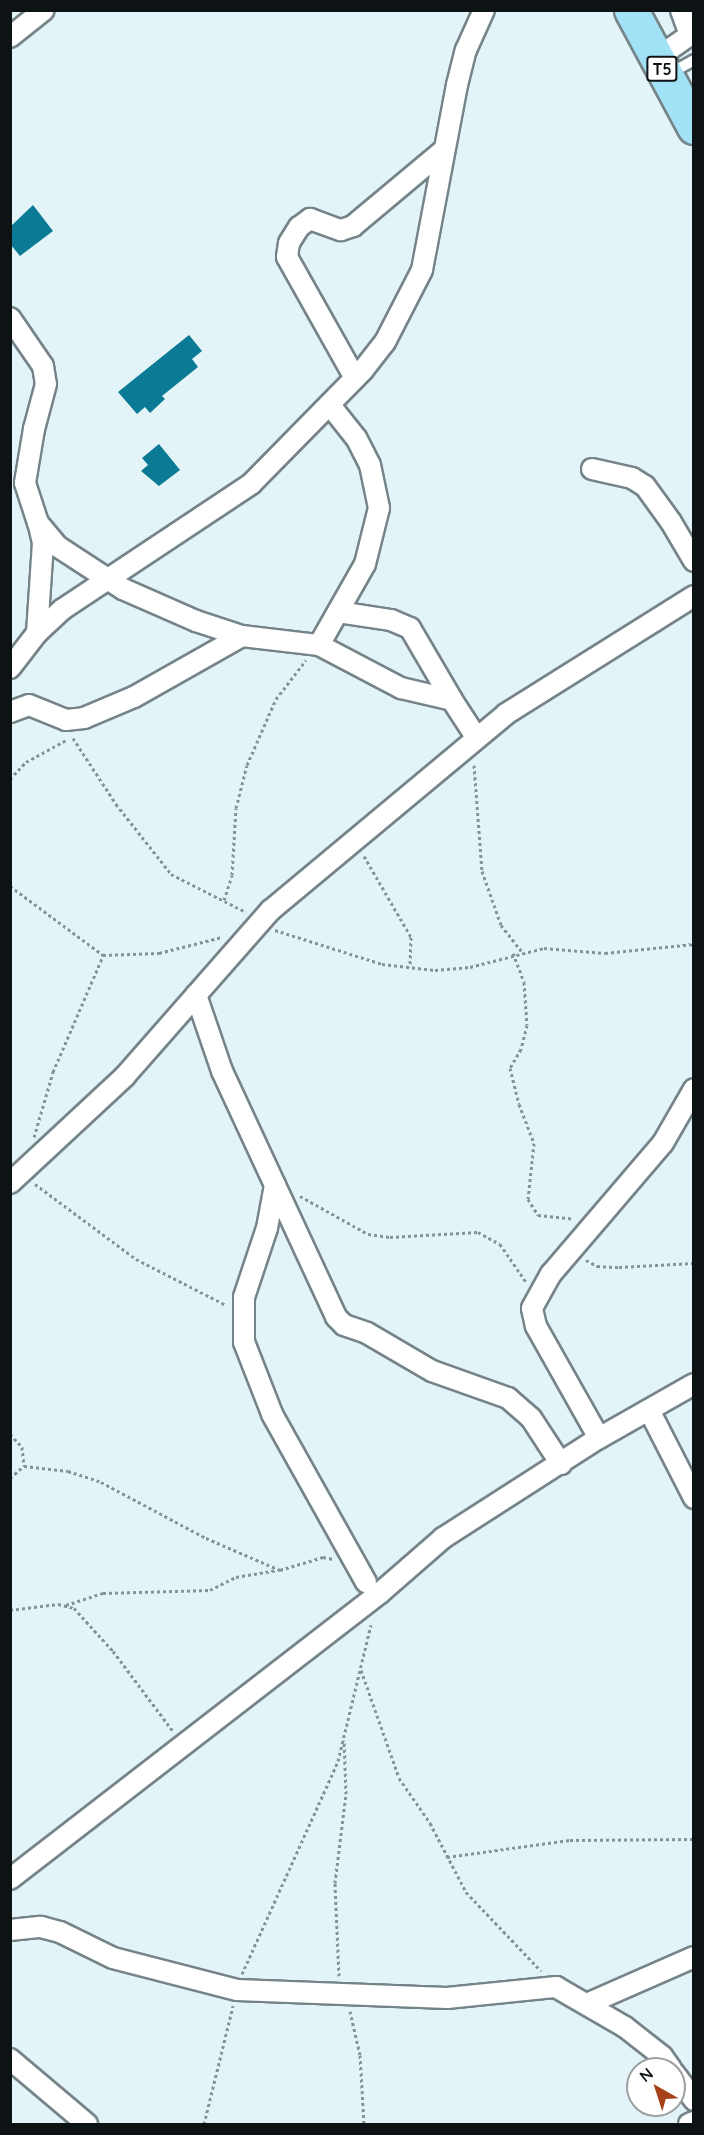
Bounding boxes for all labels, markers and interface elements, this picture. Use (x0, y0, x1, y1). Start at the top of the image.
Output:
road number: T5 (646, 56, 678, 82)
north arrow (626, 2057, 686, 2117)
text: N (635, 2063, 657, 2086)

